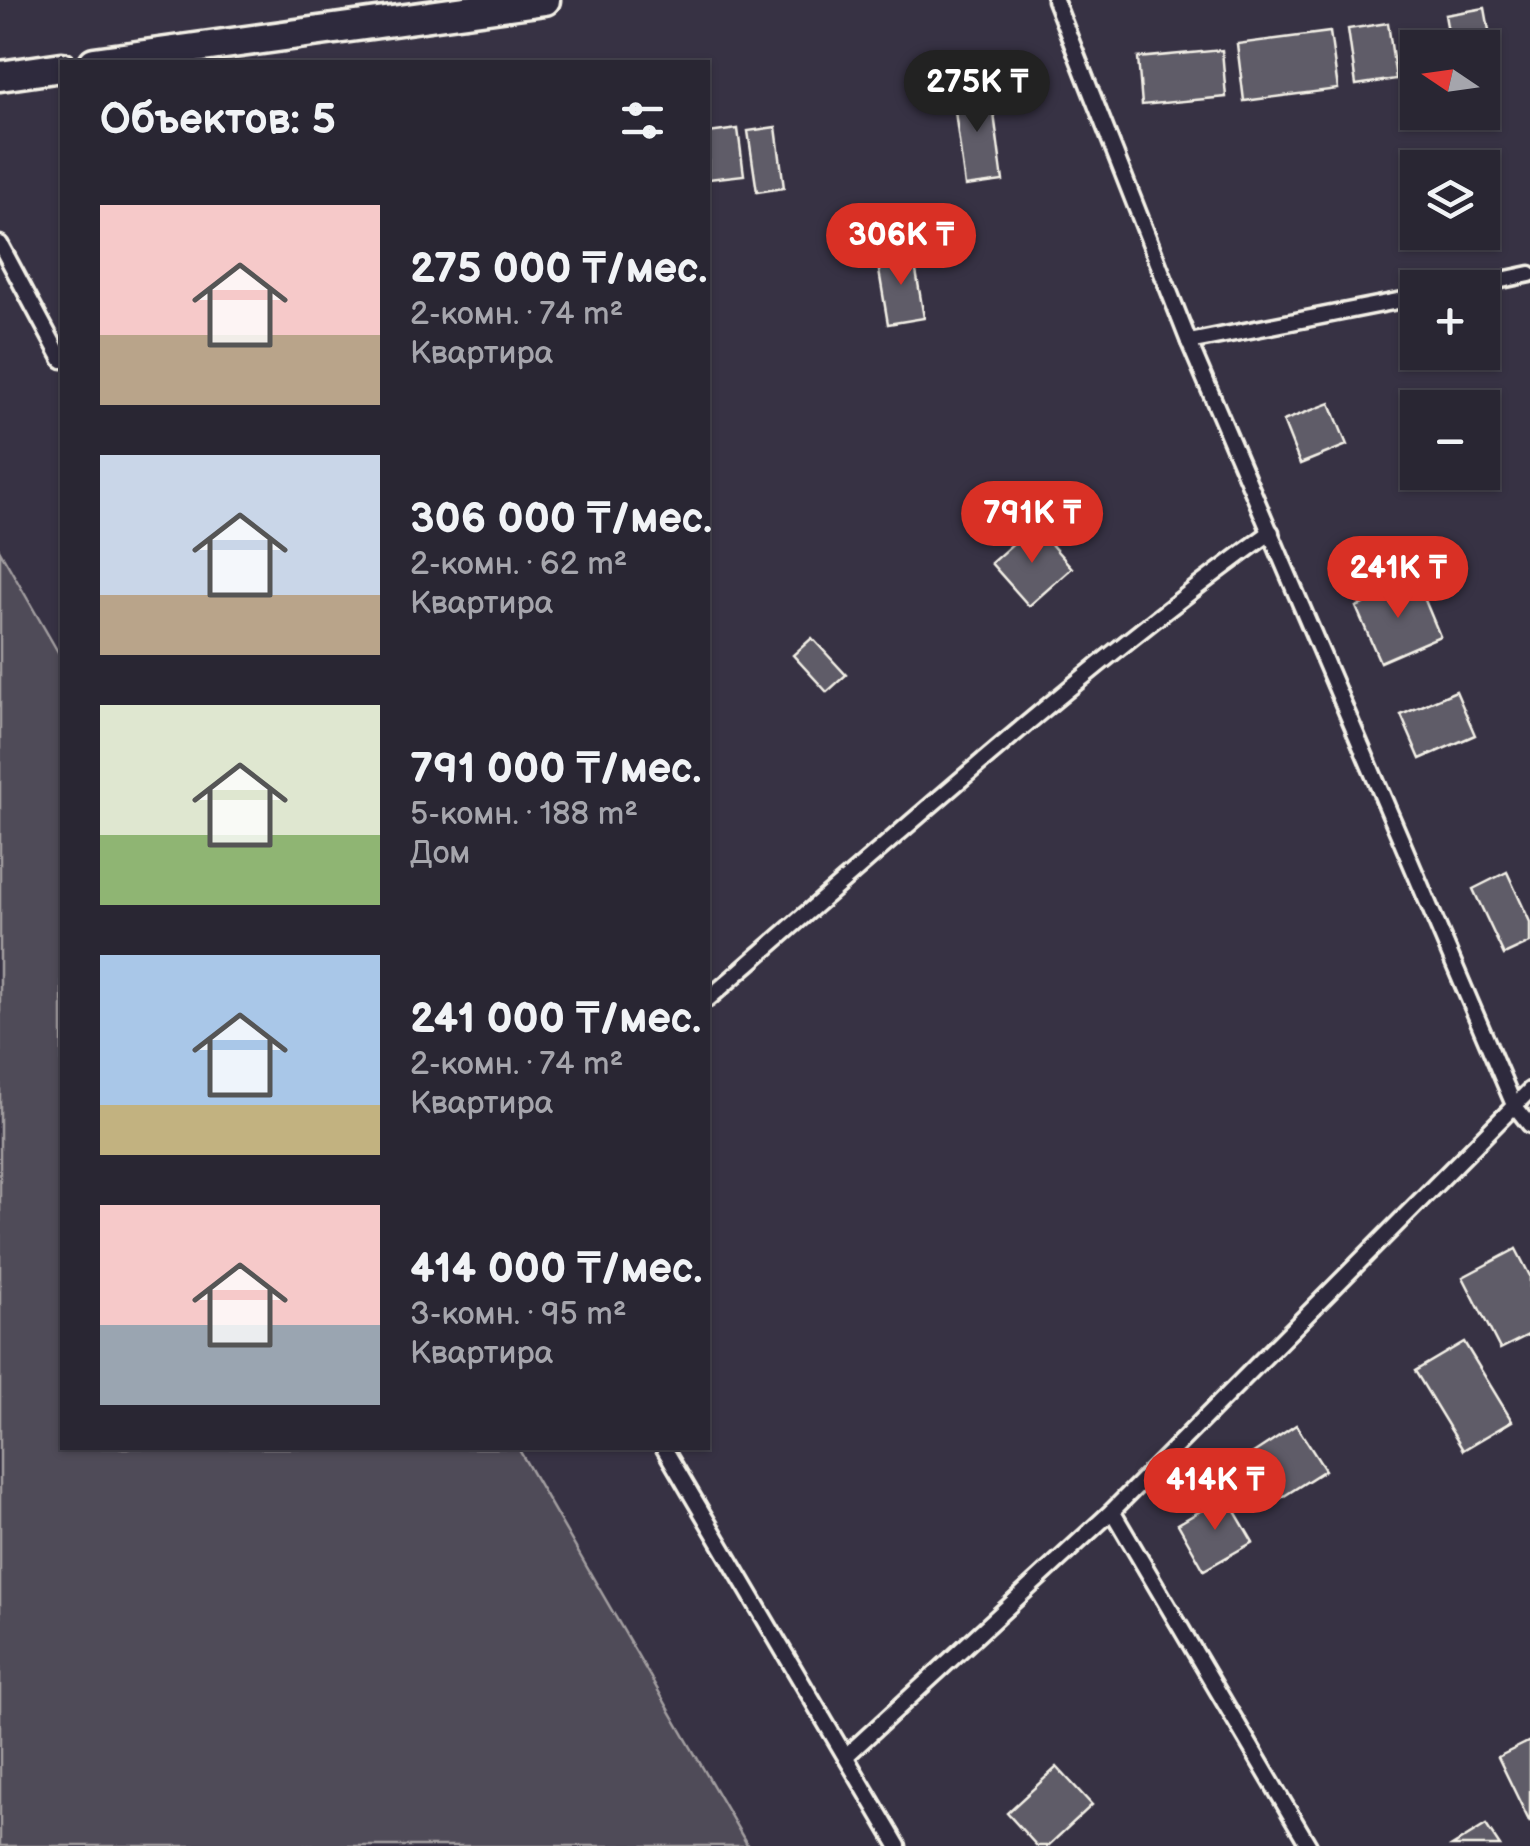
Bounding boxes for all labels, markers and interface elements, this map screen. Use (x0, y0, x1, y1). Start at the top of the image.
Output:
north arrow (1400, 30, 1500, 130)
map controls (1400, 30, 1500, 490)
pin: 275K ₸ (896, 50, 1058, 135)
text: 275K ₸ (926, 63, 1028, 102)
icon: filters (615, 93, 670, 148)
text: Объектов: 5 (100, 95, 336, 146)
button: layers (1400, 150, 1500, 250)
pin: 306K ₸ (820, 203, 982, 288)
text: 306K ₸ (848, 216, 954, 255)
text: 275 000 ₸/мес. (410, 244, 708, 295)
icon: home (180, 245, 300, 365)
button: + (1400, 270, 1500, 370)
text: 2-комн. · 74 m² (410, 295, 623, 334)
text: Квартира (410, 334, 553, 373)
button: − (1400, 390, 1500, 490)
pin: 791K ₸ (951, 481, 1113, 566)
text: 306 000 ₸/мес. (410, 494, 712, 545)
text: 791K ₸ (983, 494, 1081, 533)
icon: home (180, 495, 300, 615)
pin: 241K ₸ (1317, 536, 1479, 621)
text: 2-комн. · 62 m² (410, 545, 627, 584)
text: 241K ₸ (1349, 549, 1447, 588)
text: Квартира (410, 584, 553, 623)
text: 791 000 ₸/мес. (410, 744, 702, 795)
icon: home (180, 745, 300, 865)
text: 5-комн. · 188 m² (410, 795, 638, 834)
text: Дом (410, 834, 470, 873)
text: 241 000 ₸/мес. (410, 994, 701, 1045)
icon: home (180, 995, 300, 1115)
text: 2-комн. · 74 m² (410, 1045, 623, 1084)
text: Квартира (410, 1084, 553, 1123)
text: 414 000 ₸/мес. (410, 1244, 702, 1295)
icon: home (180, 1245, 300, 1365)
text: 3-комн. · 95 m² (410, 1295, 627, 1334)
text: Квартира (410, 1334, 553, 1373)
pin: 414K ₸ (1134, 1448, 1296, 1533)
text: 414K ₸ (1166, 1461, 1264, 1500)

